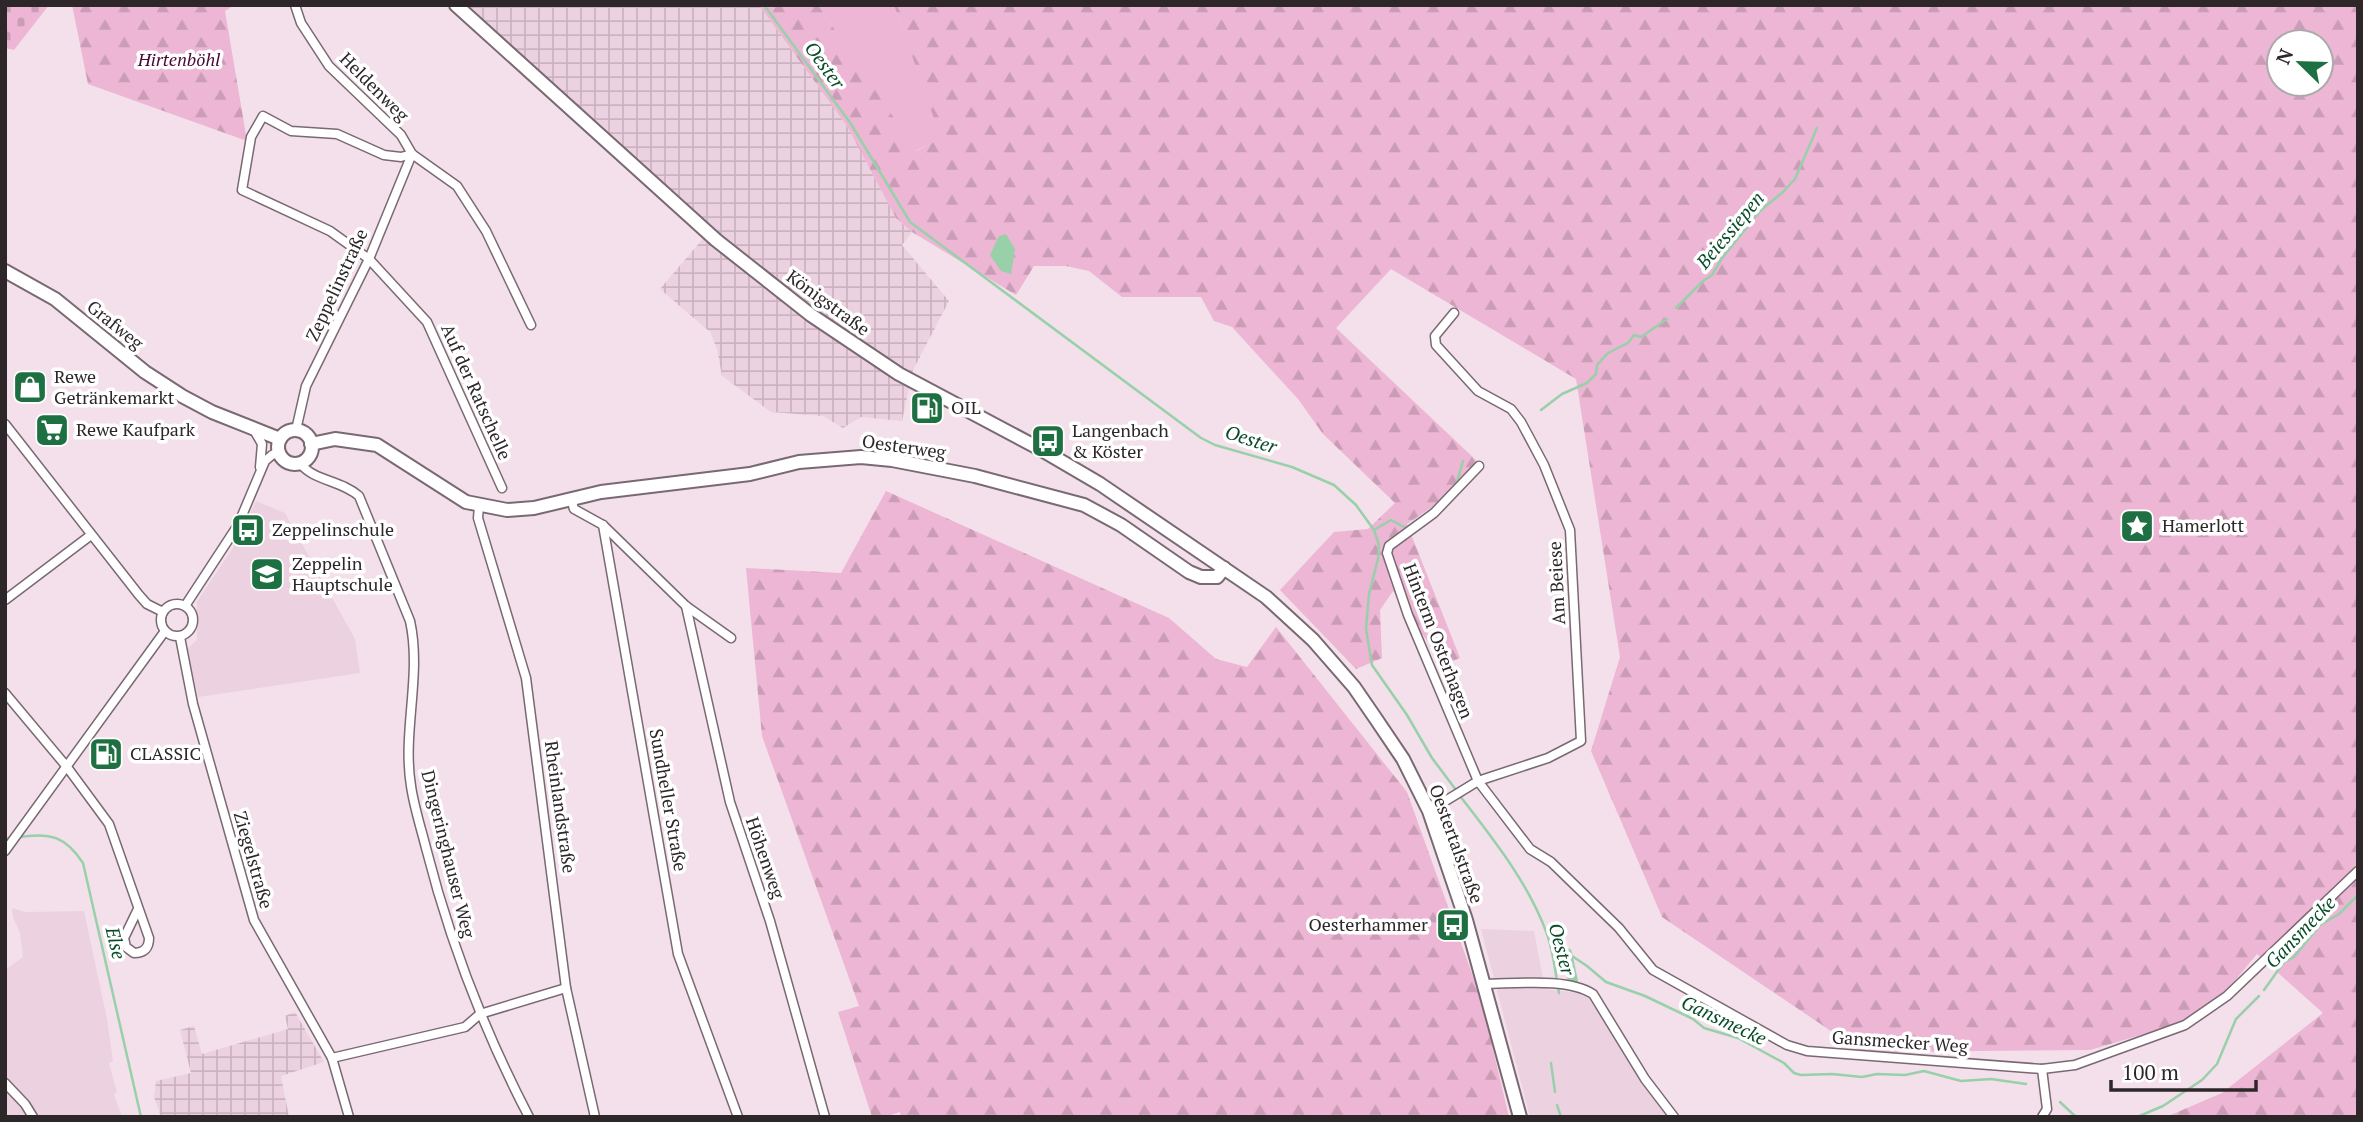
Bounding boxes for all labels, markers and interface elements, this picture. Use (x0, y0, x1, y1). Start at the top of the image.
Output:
north arrow (2265, 28, 2335, 98)
water label: Oester (800, 36, 851, 94)
text: N (2270, 44, 2298, 68)
street label: Heldenweg (335, 46, 415, 127)
park label: Hirtenböhl (137, 47, 220, 71)
water label: Beiessiepen (1689, 186, 1769, 274)
street label: Zeppelinstraße (300, 224, 373, 345)
street label: Königstraße (782, 264, 875, 340)
street label: Grafweg (82, 294, 149, 355)
street label: Auf der Ratschelle (436, 320, 518, 463)
place label: Rewe Getränkemarkt (54, 364, 175, 409)
shop icon: Rewe Getränkemarkt (11, 368, 49, 406)
fuel station icon: OIL (908, 389, 946, 427)
place label: OIL (951, 395, 981, 419)
supermarket icon: Rewe Kaufpark (33, 411, 71, 449)
place label: Rewe Kaufpark (76, 417, 196, 441)
place label: Langenbach & Köster (1072, 418, 1169, 463)
water label: Oester (1222, 418, 1281, 459)
bus stop icon: Langenbach & Köster (1029, 422, 1067, 460)
street label: Oesterweg (861, 428, 948, 464)
place icon: Hamerlott (2118, 507, 2156, 545)
bus stop icon: Zeppelinschule (229, 511, 267, 549)
place label: Hamerlott (2162, 513, 2245, 537)
place label: Zeppelinschule (272, 517, 394, 541)
street label: Am Beiese (1542, 541, 1570, 625)
place label: Zeppelin Hauptschule (292, 551, 393, 596)
school or university icon: Zeppelin Hauptschule (248, 555, 286, 593)
street label: Hinterm Osterhagen (1398, 560, 1480, 722)
street label: Sundheller Straße (645, 727, 693, 873)
fuel station icon: CLASSIC (87, 735, 125, 773)
street label: Rheinlandstraße (540, 739, 582, 875)
place label: CLASSIC (130, 741, 201, 765)
street label: Dingeringhauser Weg (417, 767, 482, 941)
street label: Oestertalstraße (1424, 781, 1490, 907)
street label: Ziegelstraße (229, 808, 279, 911)
street label: Höhenweg (741, 814, 791, 902)
water label: Gansmecke (2259, 890, 2340, 973)
bus stop icon: Oesterhammer (1434, 906, 1472, 944)
place label: Oesterhammer (1308, 912, 1428, 936)
water label: Oester (1544, 920, 1582, 978)
water label: Else (100, 923, 132, 962)
water label: Gansmecke (1678, 989, 1771, 1050)
street label: Gansmecker Weg (1831, 1024, 1970, 1058)
scale bar (2111, 1048, 2256, 1092)
text: 100 m (2122, 1058, 2179, 1086)

